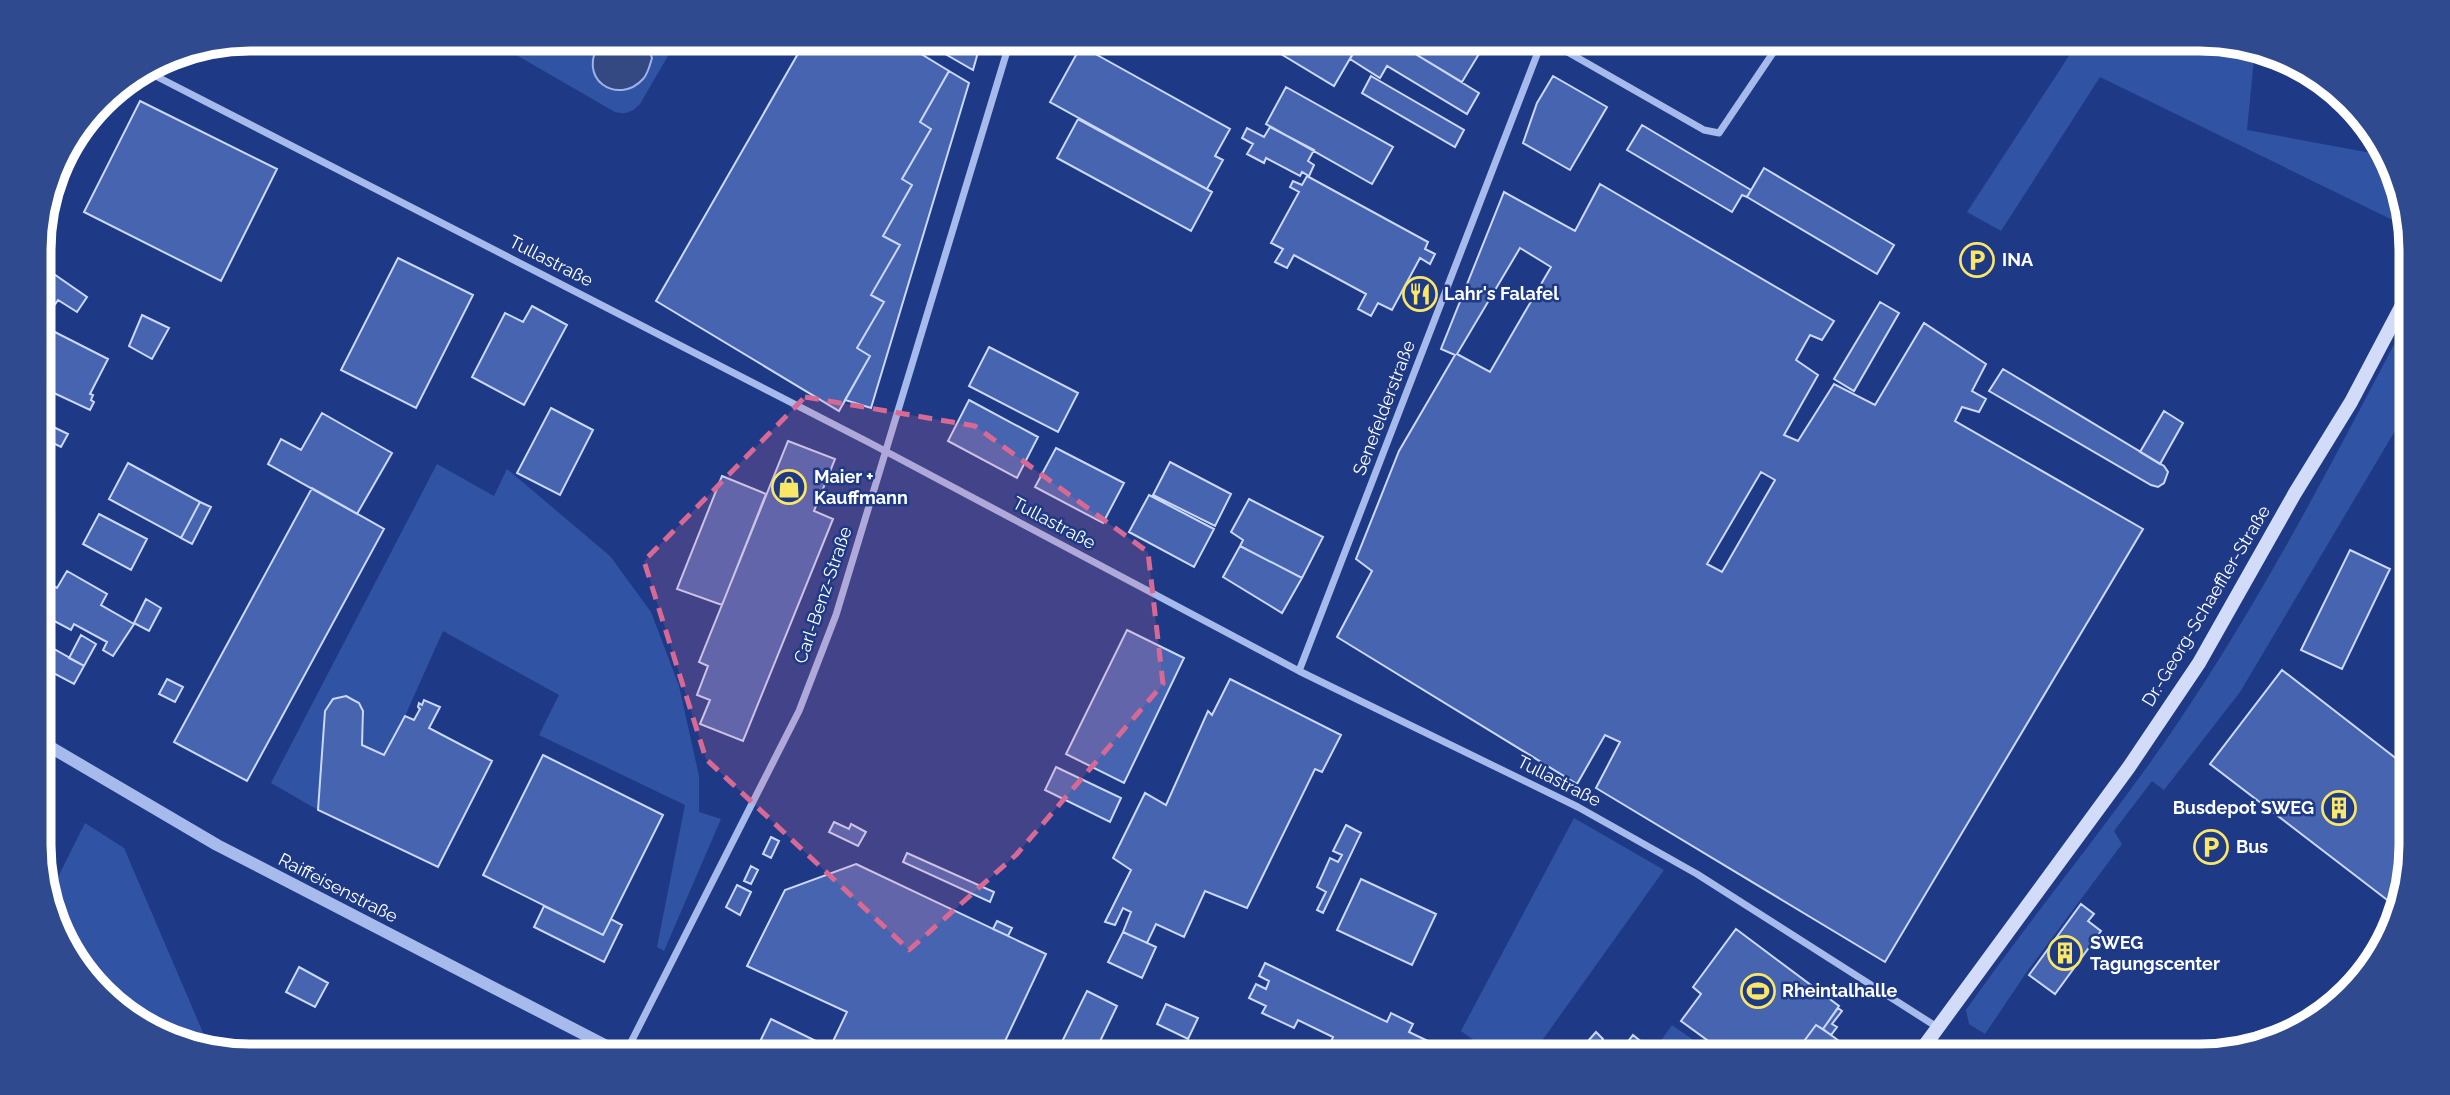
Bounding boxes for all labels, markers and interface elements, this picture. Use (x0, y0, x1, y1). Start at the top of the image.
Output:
street label: Tullastraße (506, 231, 597, 291)
parking icon: INA (1958, 241, 1996, 279)
place label: INA (2002, 249, 2034, 270)
restaurant icon: Lahr's Falafel (1401, 275, 1439, 313)
place label: Lahr's Falafel (1444, 283, 1559, 304)
street label: Senefelderstraße (1348, 337, 1419, 478)
place label: Maier + Kauffmann (814, 466, 908, 508)
shop icon: Maier + Kauffmann (770, 468, 808, 506)
street label: Tullastraße (1009, 492, 1100, 553)
street label: Dr.-Georg-Schaeffler-Straße (2137, 501, 2274, 710)
street label: Carl-Benz-Straße (789, 523, 856, 666)
street label: Tullastraße (1514, 751, 1605, 811)
building icon: Busdepot SWEG (2320, 789, 2358, 827)
place label: Busdepot SWEG (2173, 797, 2314, 818)
parking icon: Bus (2192, 828, 2230, 866)
place label: Bus (2236, 836, 2268, 857)
street label: Raiffeisenstraße (275, 848, 402, 927)
place label: SWEG Tagungscenter (2090, 932, 2220, 974)
building icon: SWEG Tagungscenter (2046, 934, 2084, 972)
sports icon: Rheintalhalle (1739, 972, 1777, 1010)
place label: Rheintalhalle (1782, 980, 1898, 1001)

